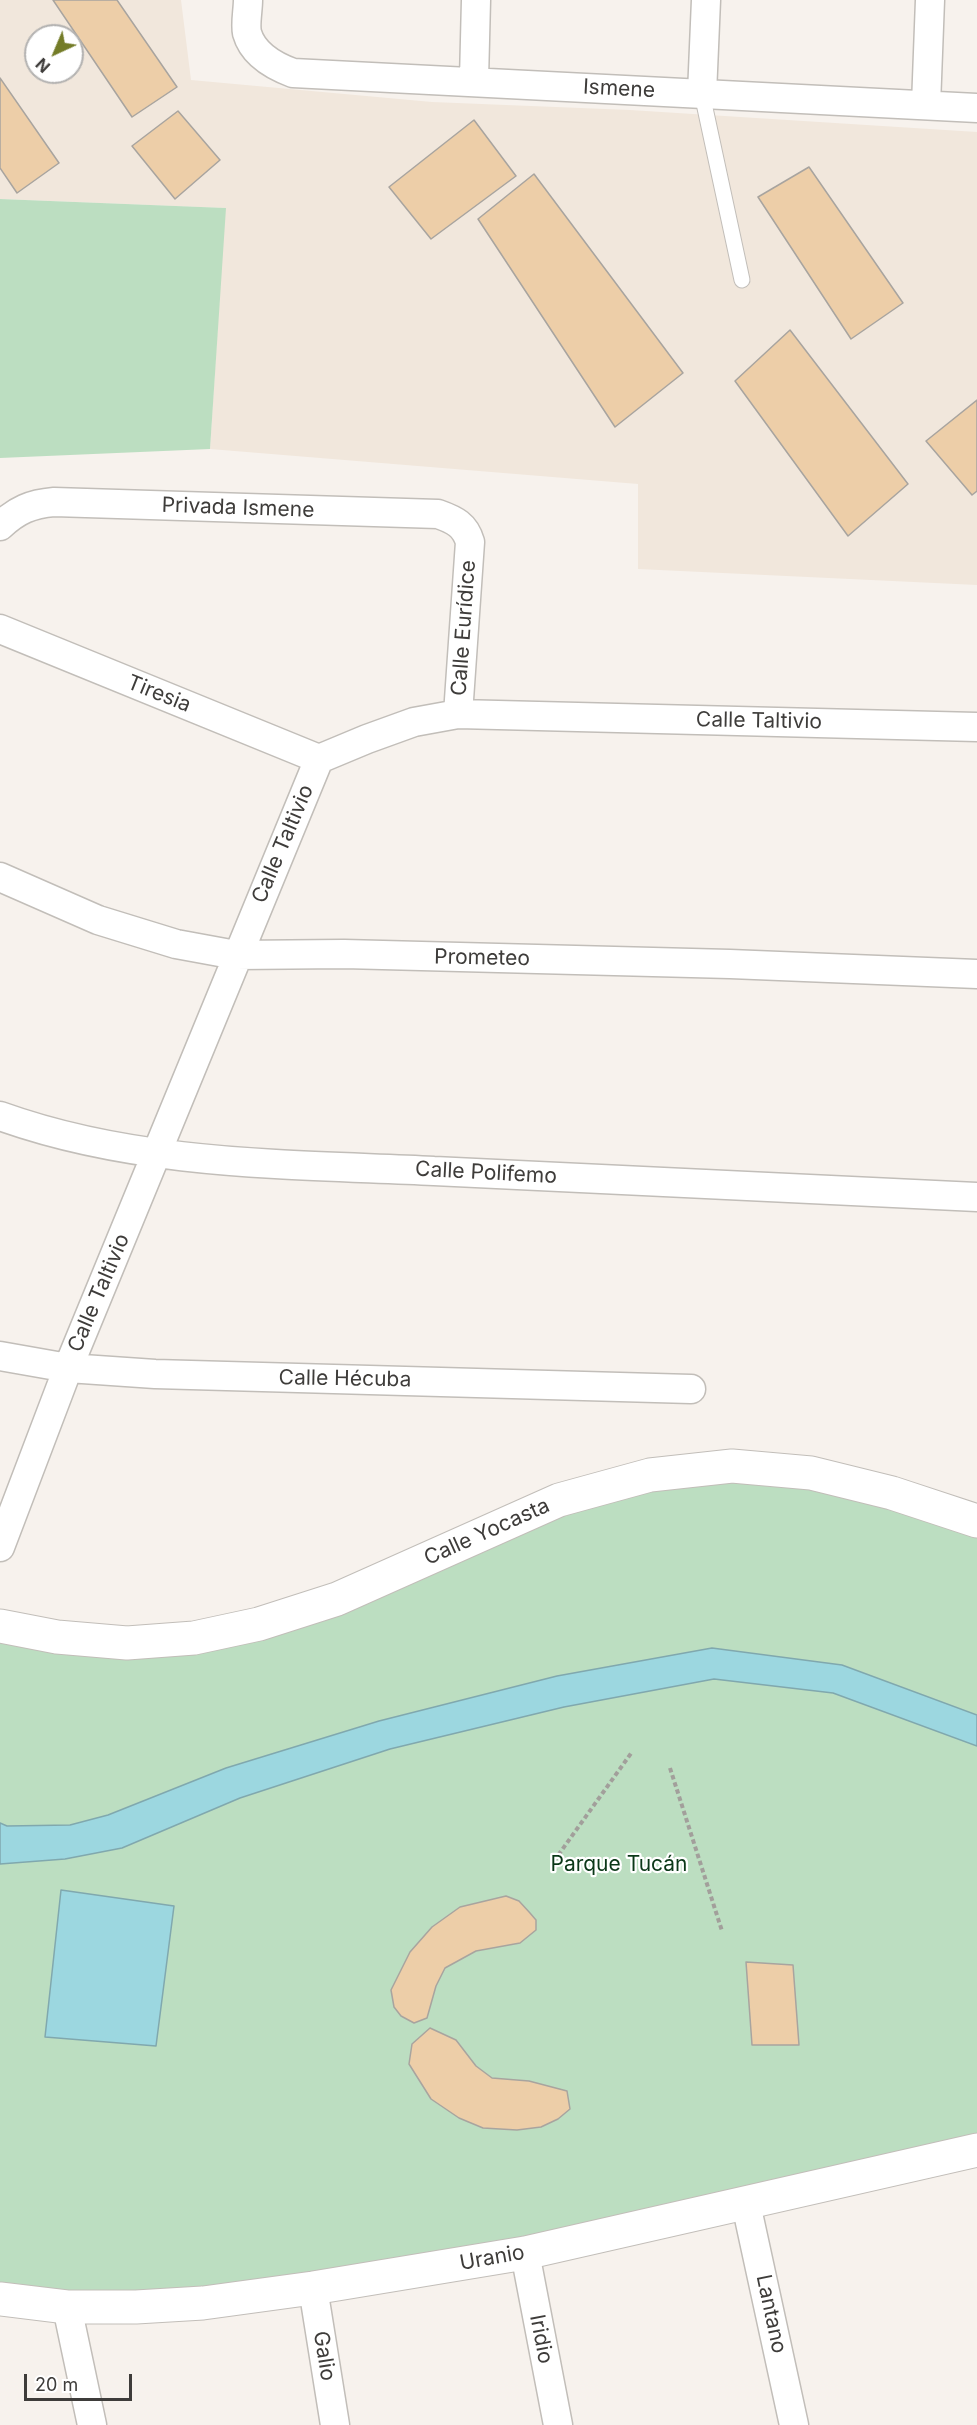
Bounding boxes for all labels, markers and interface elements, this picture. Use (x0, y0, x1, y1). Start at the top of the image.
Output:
north arrow (24, 24, 84, 84)
text: N (32, 54, 54, 77)
street label: Ismene (582, 75, 656, 103)
street label: Privada Ismene (161, 493, 315, 523)
street label: Calle Eurídice (447, 559, 481, 697)
street label: Tiresia (123, 670, 195, 718)
street label: Calle Taltivio (696, 707, 822, 735)
street label: Calle Taltivio (247, 781, 319, 907)
street label: Prometeo (434, 945, 530, 971)
street label: Calle Polifemo (414, 1157, 558, 1189)
street label: Calle Taltivio (63, 1230, 135, 1356)
street label: Calle Hécuba (279, 1365, 411, 1393)
street label: Calle Yocasta (420, 1493, 554, 1571)
park label: Parque Tucán (550, 1852, 688, 1878)
street label: Uranio (458, 2240, 526, 2276)
street label: Lantano (750, 2272, 792, 2356)
street label: Iridio (524, 2312, 558, 2366)
street label: Galio (308, 2329, 340, 2383)
scale bar (27, 2362, 135, 2400)
text: 20 m (35, 2374, 78, 2395)

